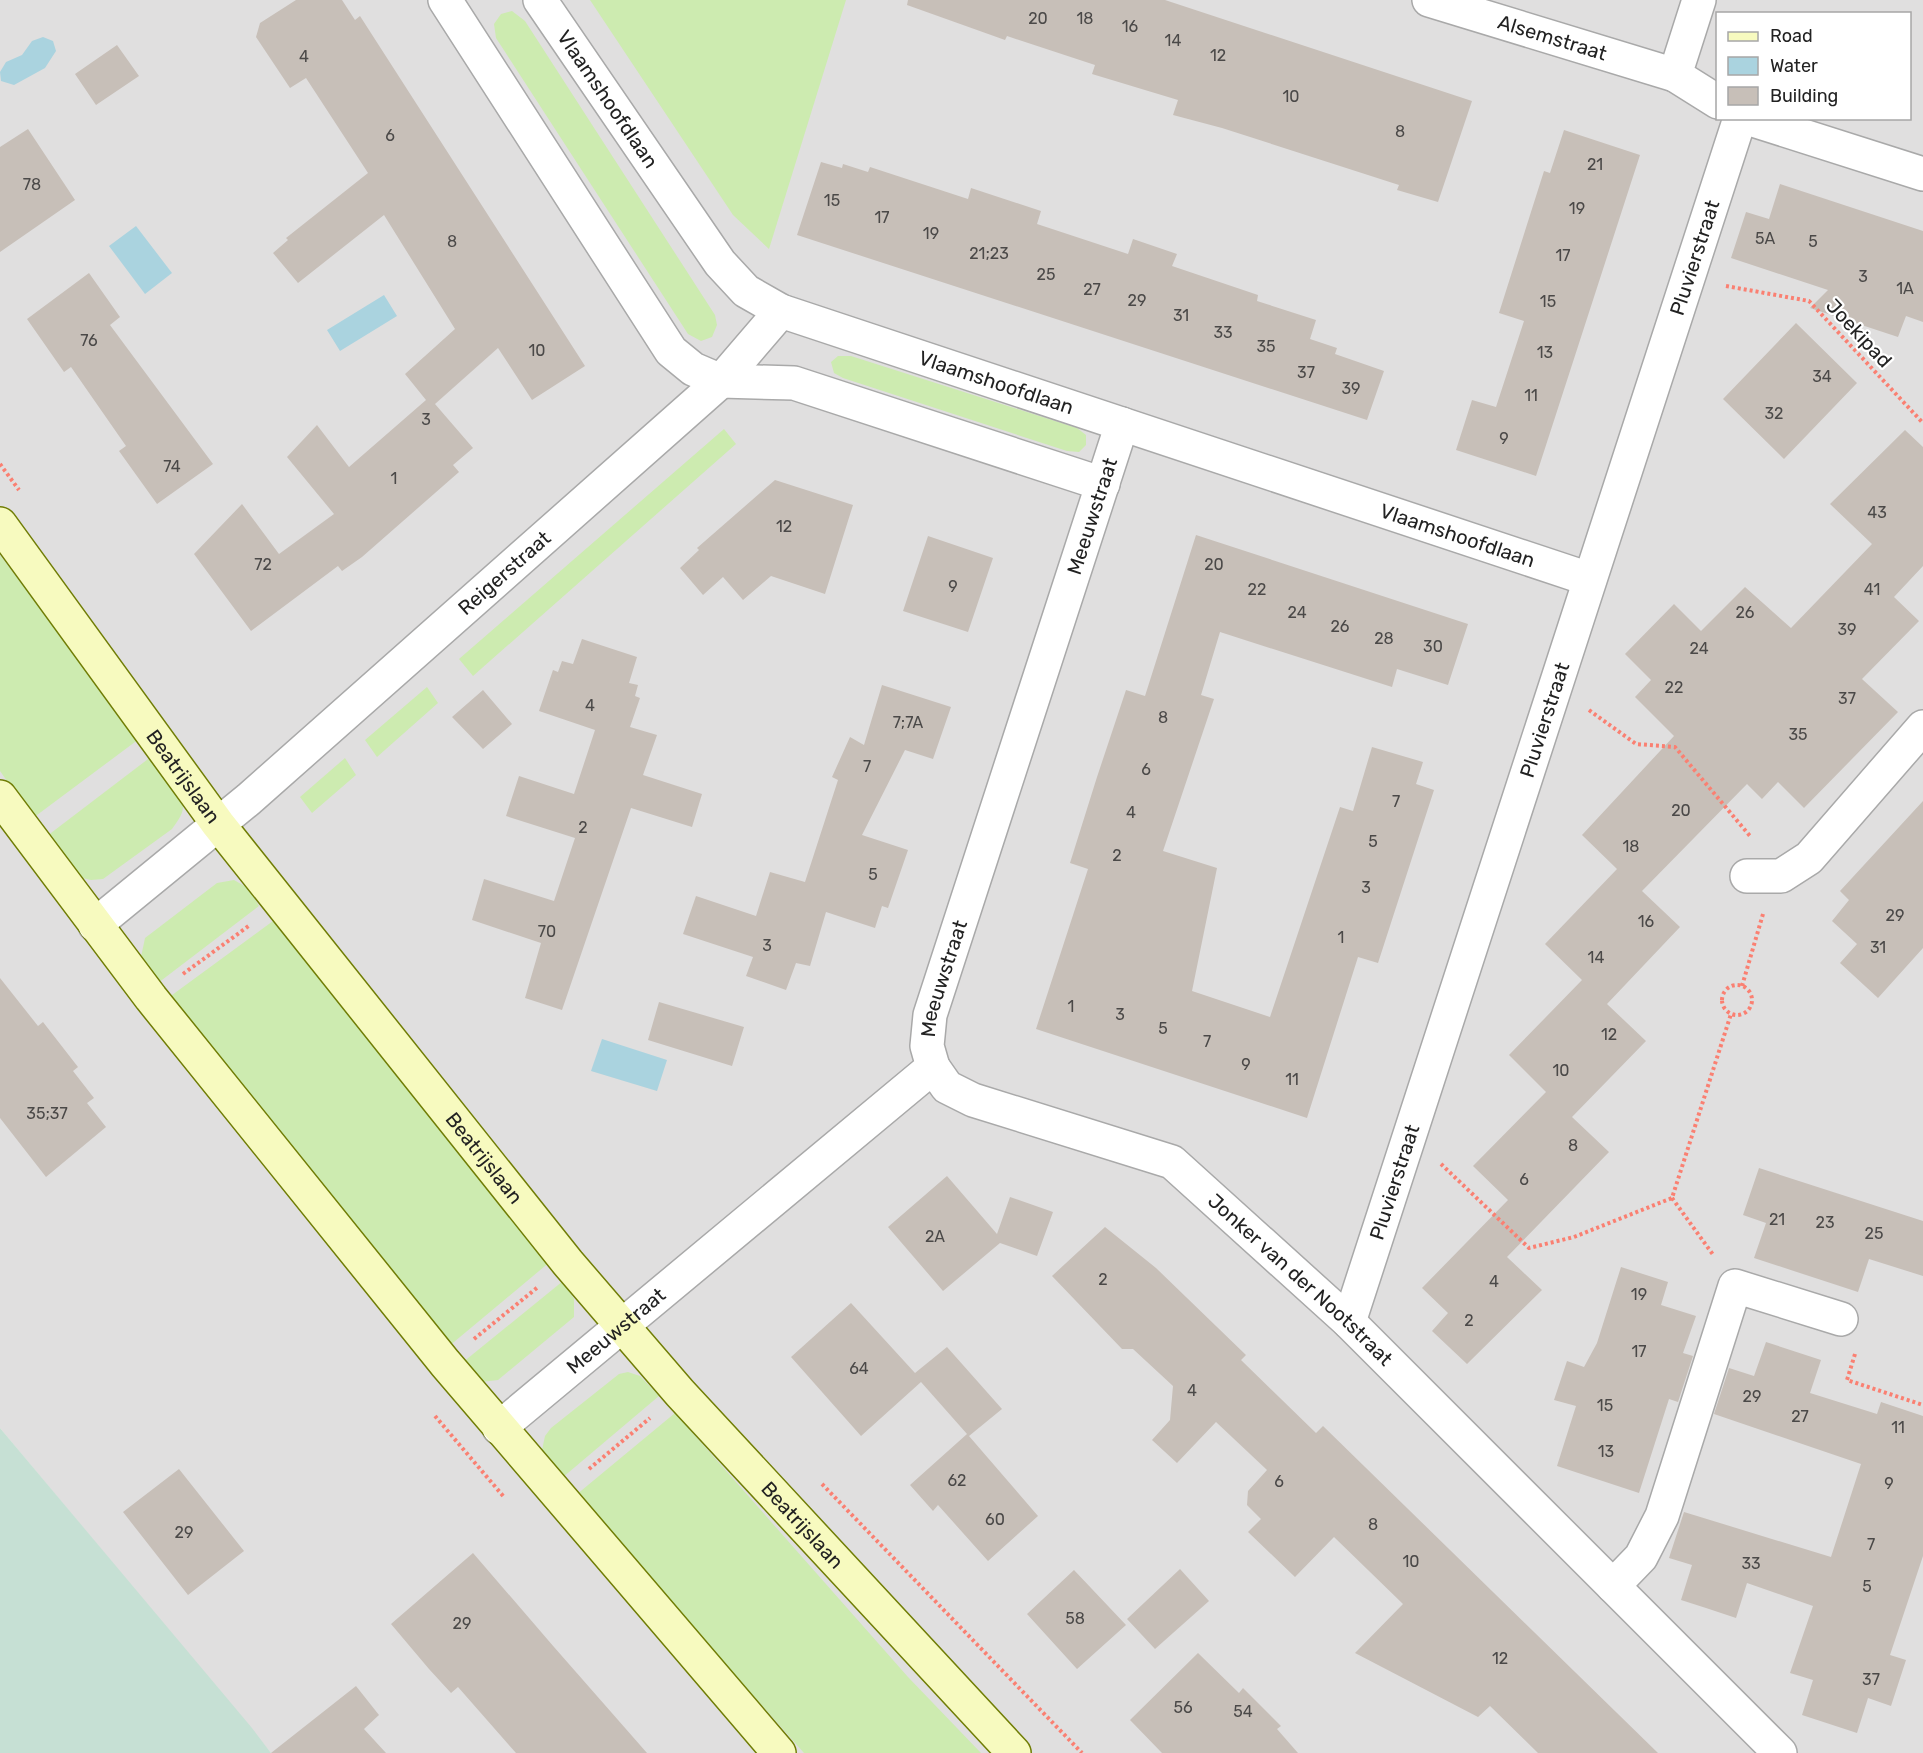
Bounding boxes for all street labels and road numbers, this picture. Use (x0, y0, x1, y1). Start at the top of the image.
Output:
street label: Alsemstraat (1495, 10, 1610, 66)
street label: Vlaamshoofdlaan (552, 26, 663, 172)
street label: Pluvierstraat (1665, 197, 1725, 318)
street label: Joekipad (1821, 294, 1897, 372)
street label: Vlaamshoofdlaan (916, 346, 1077, 419)
street label: Meeuwstraat (1062, 455, 1122, 578)
street label: Vlaamshoofdlaan (1377, 499, 1538, 572)
street label: Reigerstraat (453, 526, 555, 620)
street label: Pluvierstraat (1515, 659, 1574, 781)
street label: Beatrijslaan (141, 725, 226, 828)
street label: Meeuwstraat (916, 917, 972, 1038)
street label: Beatrijslaan (441, 1107, 528, 1209)
street label: Pluvierstraat (1364, 1121, 1424, 1243)
street label: Jonker van der Nootstraat (1203, 1188, 1398, 1371)
street label: Meeuwstraat (562, 1283, 670, 1379)
street label: Beatrijslaan (756, 1476, 849, 1574)

